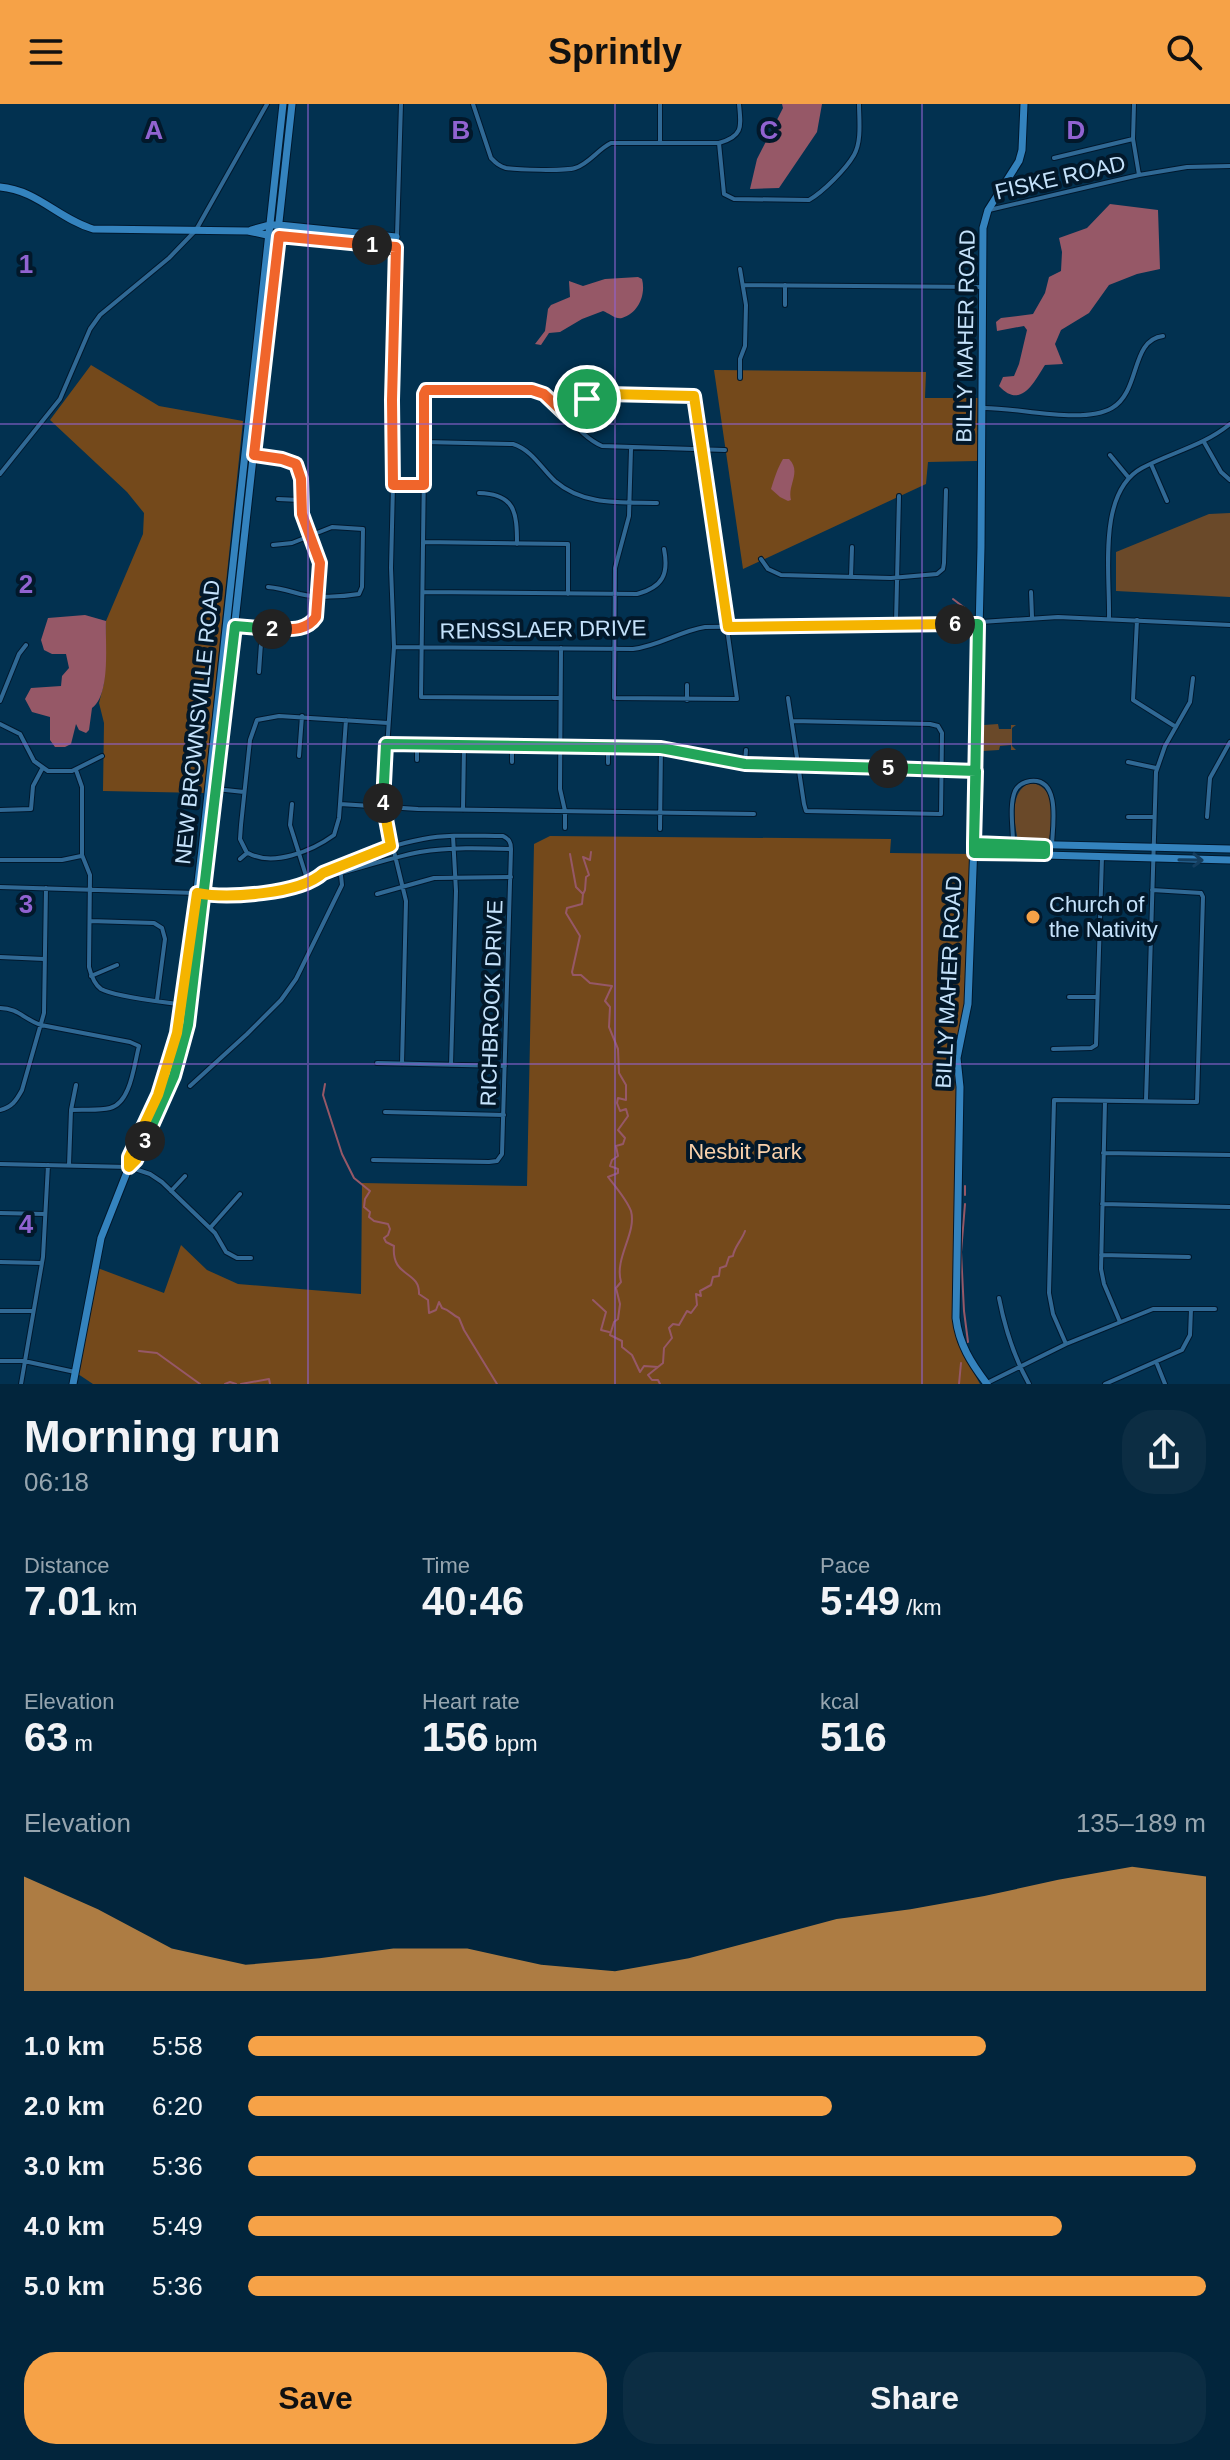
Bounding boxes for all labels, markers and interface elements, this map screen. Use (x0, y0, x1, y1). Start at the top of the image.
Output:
icon: menu (24, 30, 68, 74)
icon: search (1162, 30, 1206, 74)
text: Sprintly (548, 31, 682, 72)
text: A (145, 115, 164, 145)
text: B (452, 115, 470, 145)
text: C (760, 115, 779, 145)
text: D (1067, 115, 1085, 145)
street label: FISKE ROAD (992, 150, 1128, 205)
pin: 1 (352, 225, 392, 265)
street label: BILLY MAHER ROAD (951, 229, 980, 443)
text: 1 (366, 232, 378, 257)
text: 1 (19, 249, 33, 279)
pin (553, 365, 621, 433)
icon: arrive (565, 377, 609, 421)
text: 2 (19, 569, 33, 599)
street label: NEW BROWNSVILLE ROAD (170, 579, 225, 866)
pin: 6 (935, 604, 975, 644)
pin: 2 (252, 609, 292, 649)
text: 6 (949, 611, 961, 636)
street label: RENSSLAER DRIVE (439, 615, 647, 644)
text: 2 (266, 616, 278, 641)
pin: 5 (868, 748, 908, 788)
text: 5 (882, 755, 894, 780)
pin: 4 (363, 783, 403, 823)
text: 4 (377, 790, 389, 815)
one-way arrow (1177, 852, 1204, 867)
street label: BILLY MAHER ROAD (930, 875, 967, 1089)
text: 3 (19, 889, 33, 919)
place label: Church of the Nativity (1049, 892, 1158, 942)
street label: RICHBROOK DRIVE (475, 899, 508, 1107)
marker: Church of the Nativity (1024, 908, 1042, 926)
pin: 3 (125, 1121, 165, 1161)
text: 3 (139, 1128, 151, 1153)
park label: Nesbit Park (688, 1139, 803, 1164)
text: 4 (19, 1209, 34, 1239)
button: share (1122, 1410, 1206, 1494)
text: Morning run (24, 1412, 281, 1461)
text: 06:18 (24, 1467, 89, 1497)
text: Distance (24, 1553, 110, 1578)
text: Time (422, 1553, 470, 1578)
text: Pace (820, 1553, 870, 1578)
text: 7.01 (24, 1579, 102, 1623)
text: 40:46 (422, 1579, 524, 1623)
text: 5:49 (820, 1579, 900, 1623)
text: km (102, 1595, 137, 1620)
text: /km (900, 1595, 942, 1620)
text: Elevation (24, 1689, 115, 1714)
text: Heart rate (422, 1689, 520, 1714)
text: kcal (820, 1689, 859, 1714)
text: 63 (24, 1715, 69, 1759)
text: 156 (422, 1715, 489, 1759)
text: 516 (820, 1715, 887, 1759)
text: m (69, 1731, 93, 1756)
text: bpm (489, 1731, 538, 1756)
text: Elevation (24, 1808, 131, 1838)
text: 135–189 m (1076, 1808, 1206, 1838)
text: 1.0 km (24, 2031, 105, 2061)
text: 5:58 (152, 2031, 203, 2061)
text: 2.0 km (24, 2091, 105, 2121)
text: 6:20 (152, 2091, 203, 2121)
text: 3.0 km (24, 2151, 105, 2181)
text: 5:36 (152, 2151, 203, 2181)
text: 4.0 km (24, 2211, 105, 2241)
text: 5:49 (152, 2211, 203, 2241)
text: 5.0 km (24, 2271, 105, 2301)
text: 5:36 (152, 2271, 203, 2301)
button: Save (24, 2352, 607, 2444)
button: Share (623, 2352, 1206, 2444)

